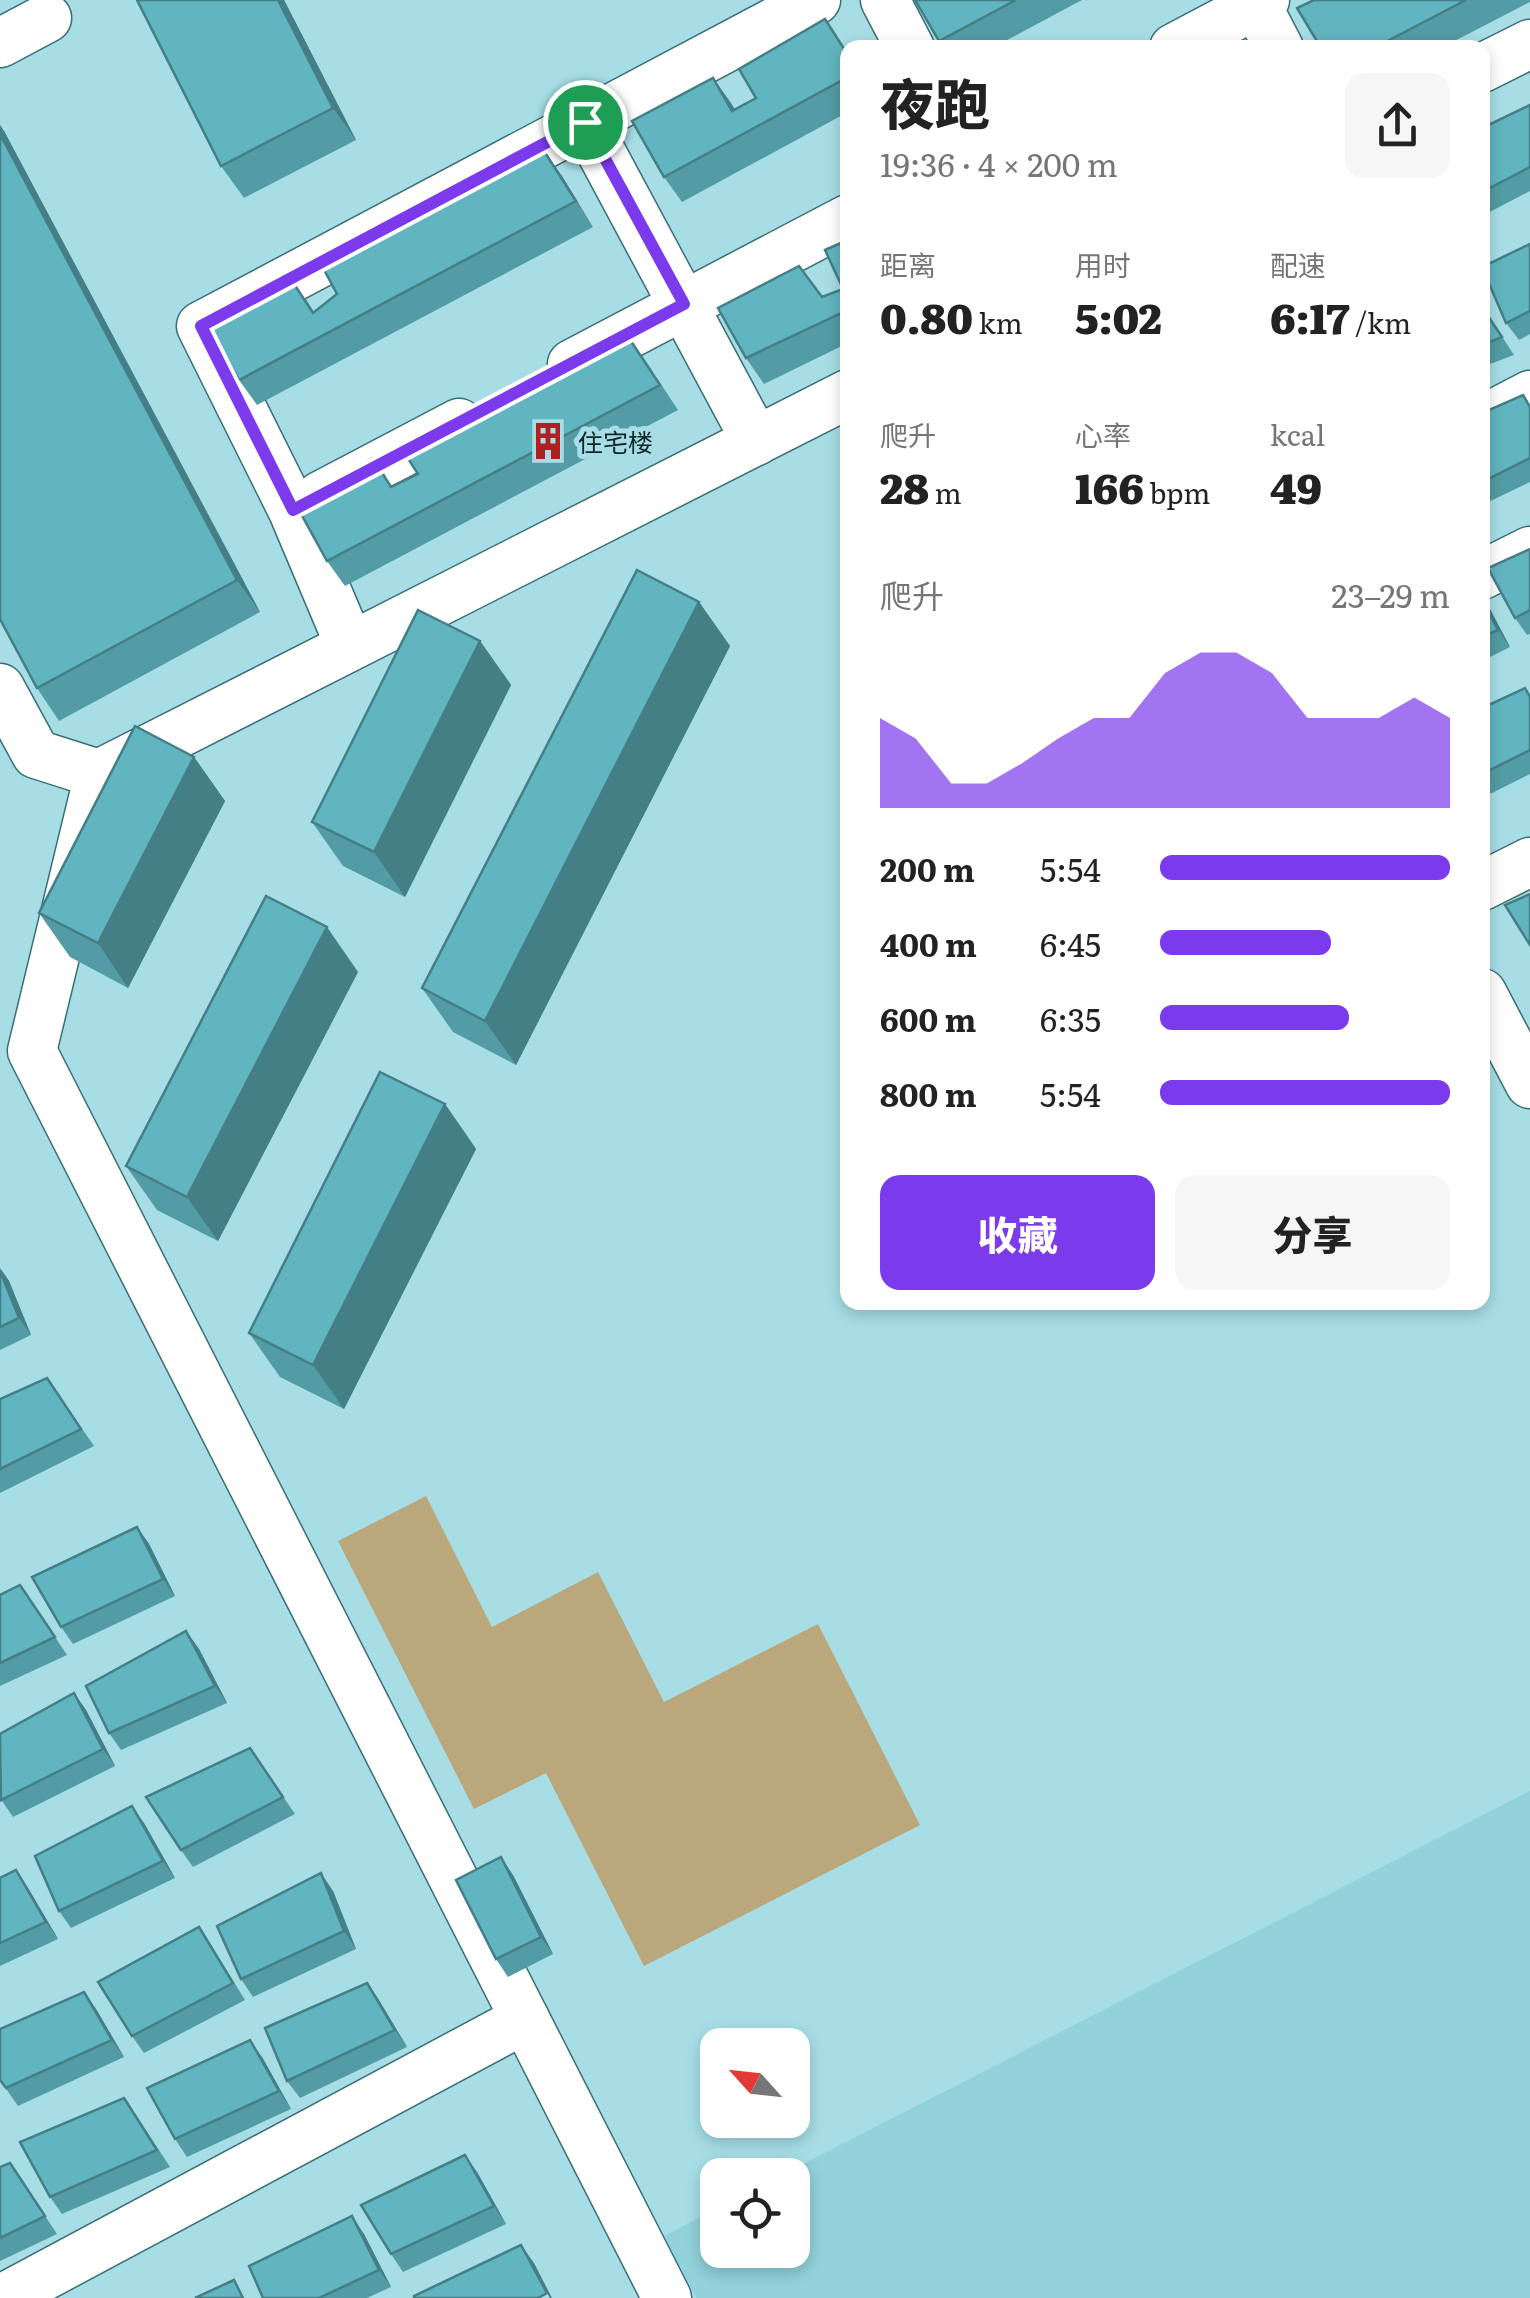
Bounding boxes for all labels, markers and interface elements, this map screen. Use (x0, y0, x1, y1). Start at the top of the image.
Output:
text: 夜跑 (880, 60, 990, 142)
button: share (1345, 73, 1450, 178)
pin (543, 80, 628, 165)
icon: arrive (558, 95, 613, 150)
text: 19:36 · 4 × 200 m (880, 139, 1118, 187)
text: 距离 (880, 243, 936, 285)
text: 用时 (1075, 243, 1131, 285)
text: 配速 (1270, 243, 1326, 285)
text: 0.80 (880, 285, 973, 347)
text: 5:02 (1075, 285, 1162, 347)
text: 6:17 (1270, 285, 1349, 347)
text: km (973, 301, 1023, 343)
text: /km (1349, 301, 1411, 343)
text: 爬升 (880, 413, 936, 455)
text: 心率 (1075, 413, 1131, 455)
text: kcal (1270, 413, 1325, 455)
building icon: 住宅楼 (527, 420, 569, 462)
place label: 住宅楼 (578, 423, 653, 460)
text: 28 (880, 455, 929, 517)
text: 166 (1075, 455, 1144, 517)
text: 49 (1270, 455, 1322, 517)
text: m (929, 471, 962, 513)
text: bpm (1144, 471, 1210, 513)
text: 爬升 (880, 570, 944, 618)
text: 23–29 m (1331, 570, 1450, 618)
text: 200 m (880, 844, 975, 892)
text: 5:54 (1040, 844, 1101, 892)
text: 400 m (880, 919, 977, 967)
text: 6:45 (1040, 919, 1101, 967)
text: 600 m (880, 994, 976, 1042)
text: 6:35 (1040, 994, 1101, 1042)
text: 800 m (880, 1069, 977, 1117)
text: 5:54 (1040, 1069, 1101, 1117)
button: 收藏 (880, 1175, 1155, 1290)
button: 分享 (1175, 1175, 1450, 1290)
north arrow (700, 2028, 810, 2138)
map controls (700, 2028, 810, 2268)
button: locate (700, 2158, 810, 2268)

